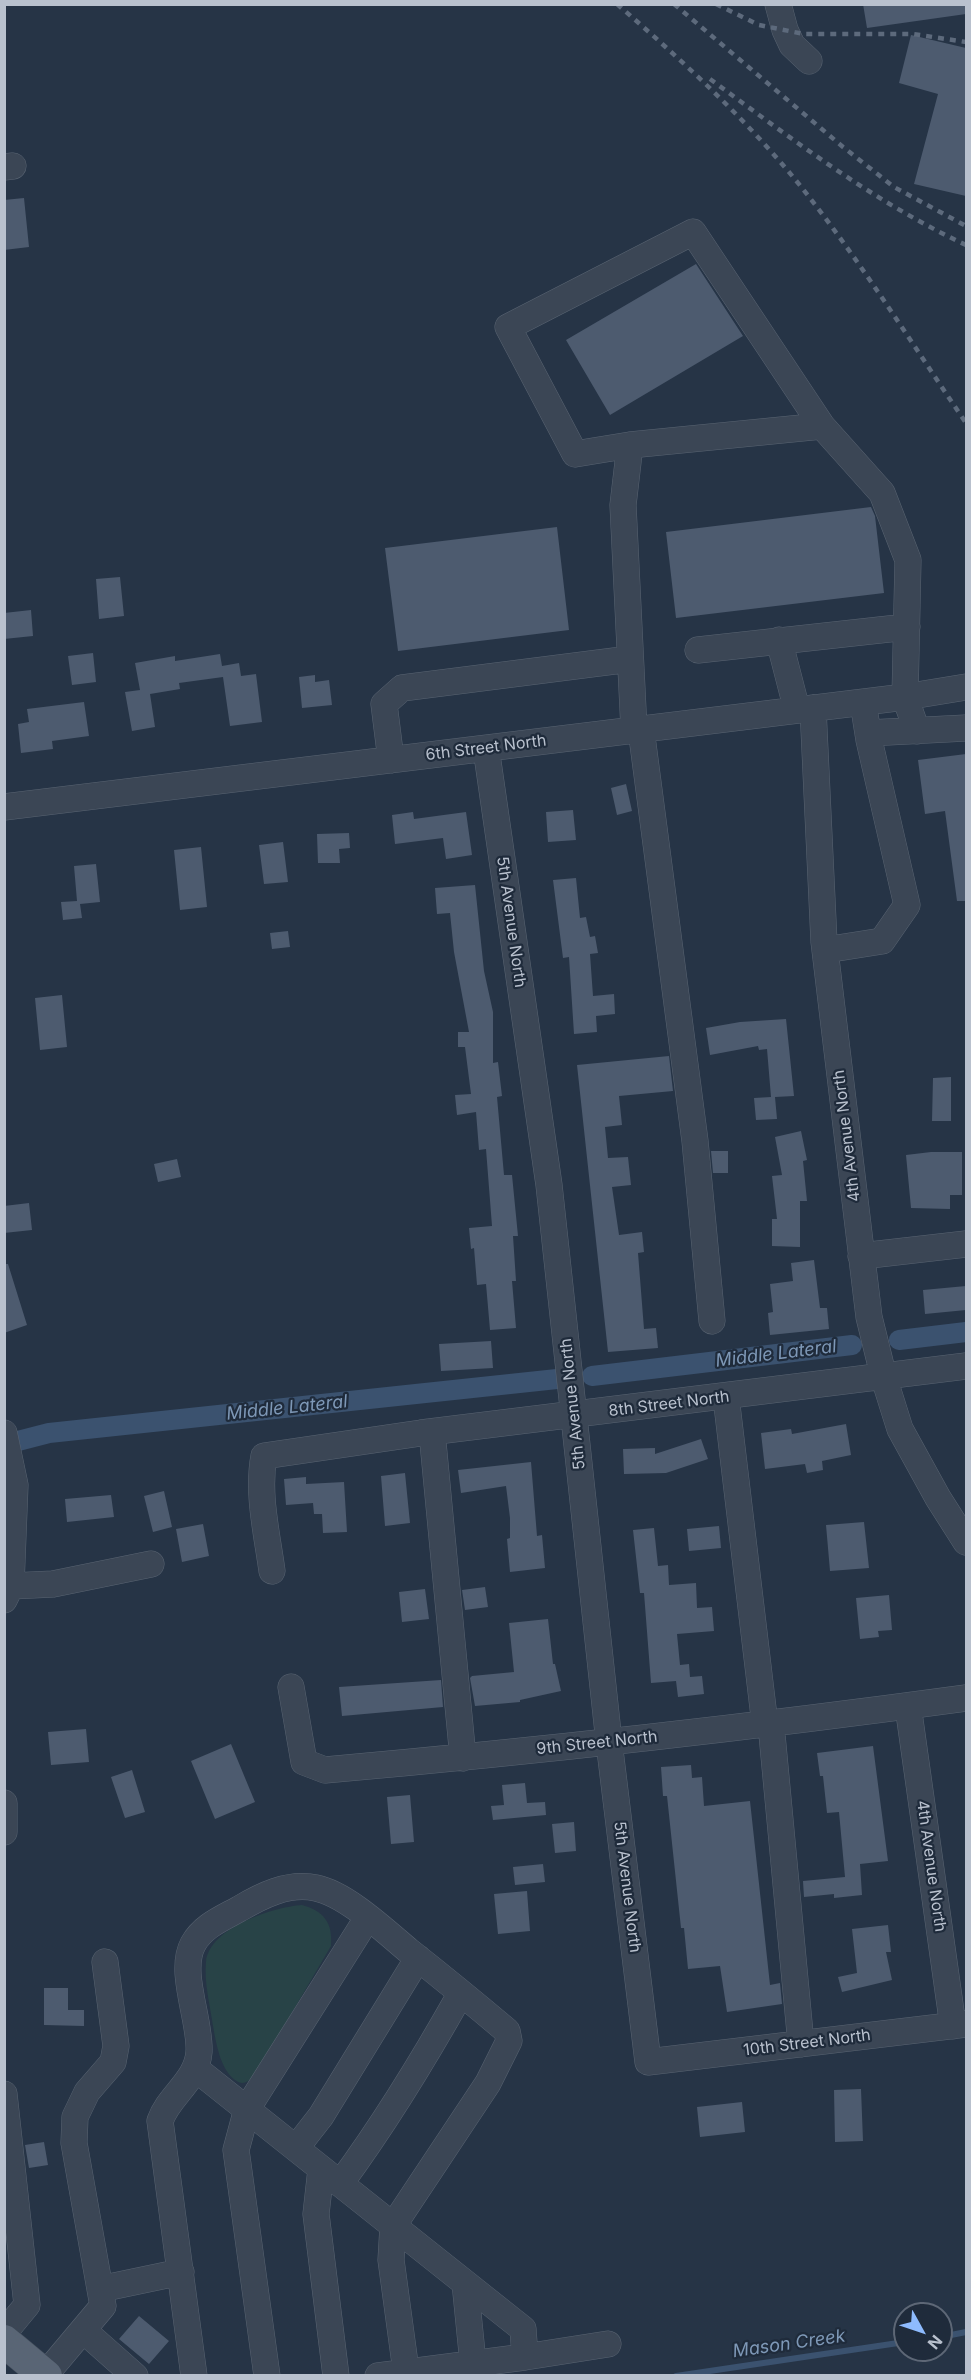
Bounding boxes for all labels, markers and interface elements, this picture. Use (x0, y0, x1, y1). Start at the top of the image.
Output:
street label: 6th Street North (425, 731, 547, 765)
street label: 5th Avenue North (492, 855, 530, 989)
street label: 4th Avenue North (829, 1069, 865, 1203)
water label: Middle Lateral (714, 1336, 838, 1372)
street label: 5th Avenue North (557, 1337, 589, 1471)
street label: 8th Street North (608, 1387, 730, 1421)
water label: Middle Lateral (225, 1391, 349, 1425)
street label: 9th Street North (536, 1727, 658, 1759)
street label: 4th Avenue North (912, 1799, 950, 1933)
street label: 5th Avenue North (609, 1820, 645, 1954)
street label: 10th Street North (742, 2026, 872, 2060)
north arrow (893, 2302, 953, 2362)
water label: Mason Creek (731, 2325, 847, 2363)
text: N (924, 2331, 947, 2353)

